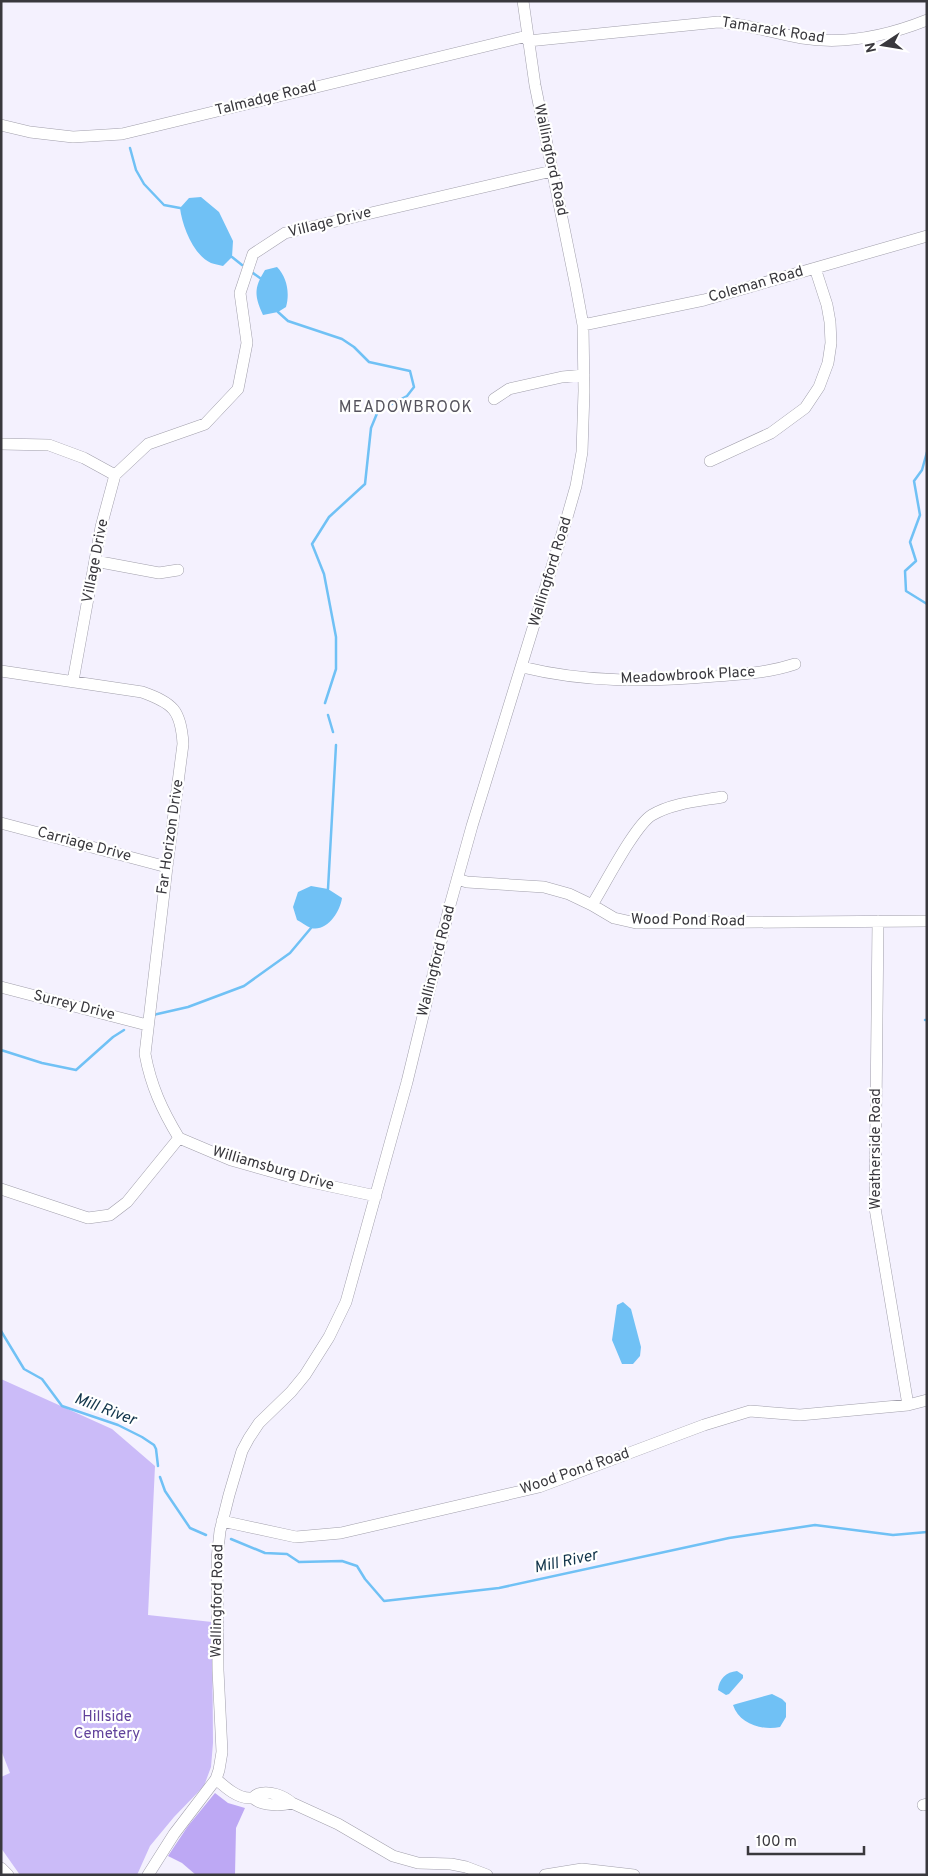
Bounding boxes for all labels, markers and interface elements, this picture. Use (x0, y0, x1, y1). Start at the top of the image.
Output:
street label: Tamarack Road (720, 13, 826, 49)
north arrow (858, 20, 908, 70)
text: N (862, 41, 881, 54)
street label: Talmadge Road (213, 77, 319, 121)
street label: Wallingford Road (529, 102, 571, 218)
street label: Village Drive (286, 203, 374, 243)
street label: Coleman Road (706, 262, 806, 308)
district label: MEADOWBROOK (339, 398, 473, 418)
street label: Wallingford Road (525, 515, 577, 629)
street label: Village Drive (79, 517, 113, 605)
street label: Meadowbrook Place (620, 663, 756, 689)
street label: Far Horizon Drive (153, 778, 189, 896)
street label: Carriage Drive (35, 823, 133, 867)
street label: Wallingford Road (414, 903, 460, 1019)
street label: Wood Pond Road (631, 911, 745, 931)
street label: Surrey Drive (31, 987, 117, 1025)
street label: Weatherside Road (867, 1088, 886, 1210)
street label: Williamsburg Drive (210, 1143, 336, 1195)
water label: Mill River (71, 1389, 140, 1432)
street label: Wood Pond Road (518, 1444, 632, 1500)
street label: Wallingford Road (208, 1544, 228, 1658)
water label: Mill River (532, 1545, 601, 1578)
park label: Hillside Cemetery (74, 1708, 140, 1744)
scale bar (748, 1824, 864, 1856)
text: 100 m (756, 1833, 797, 1852)

